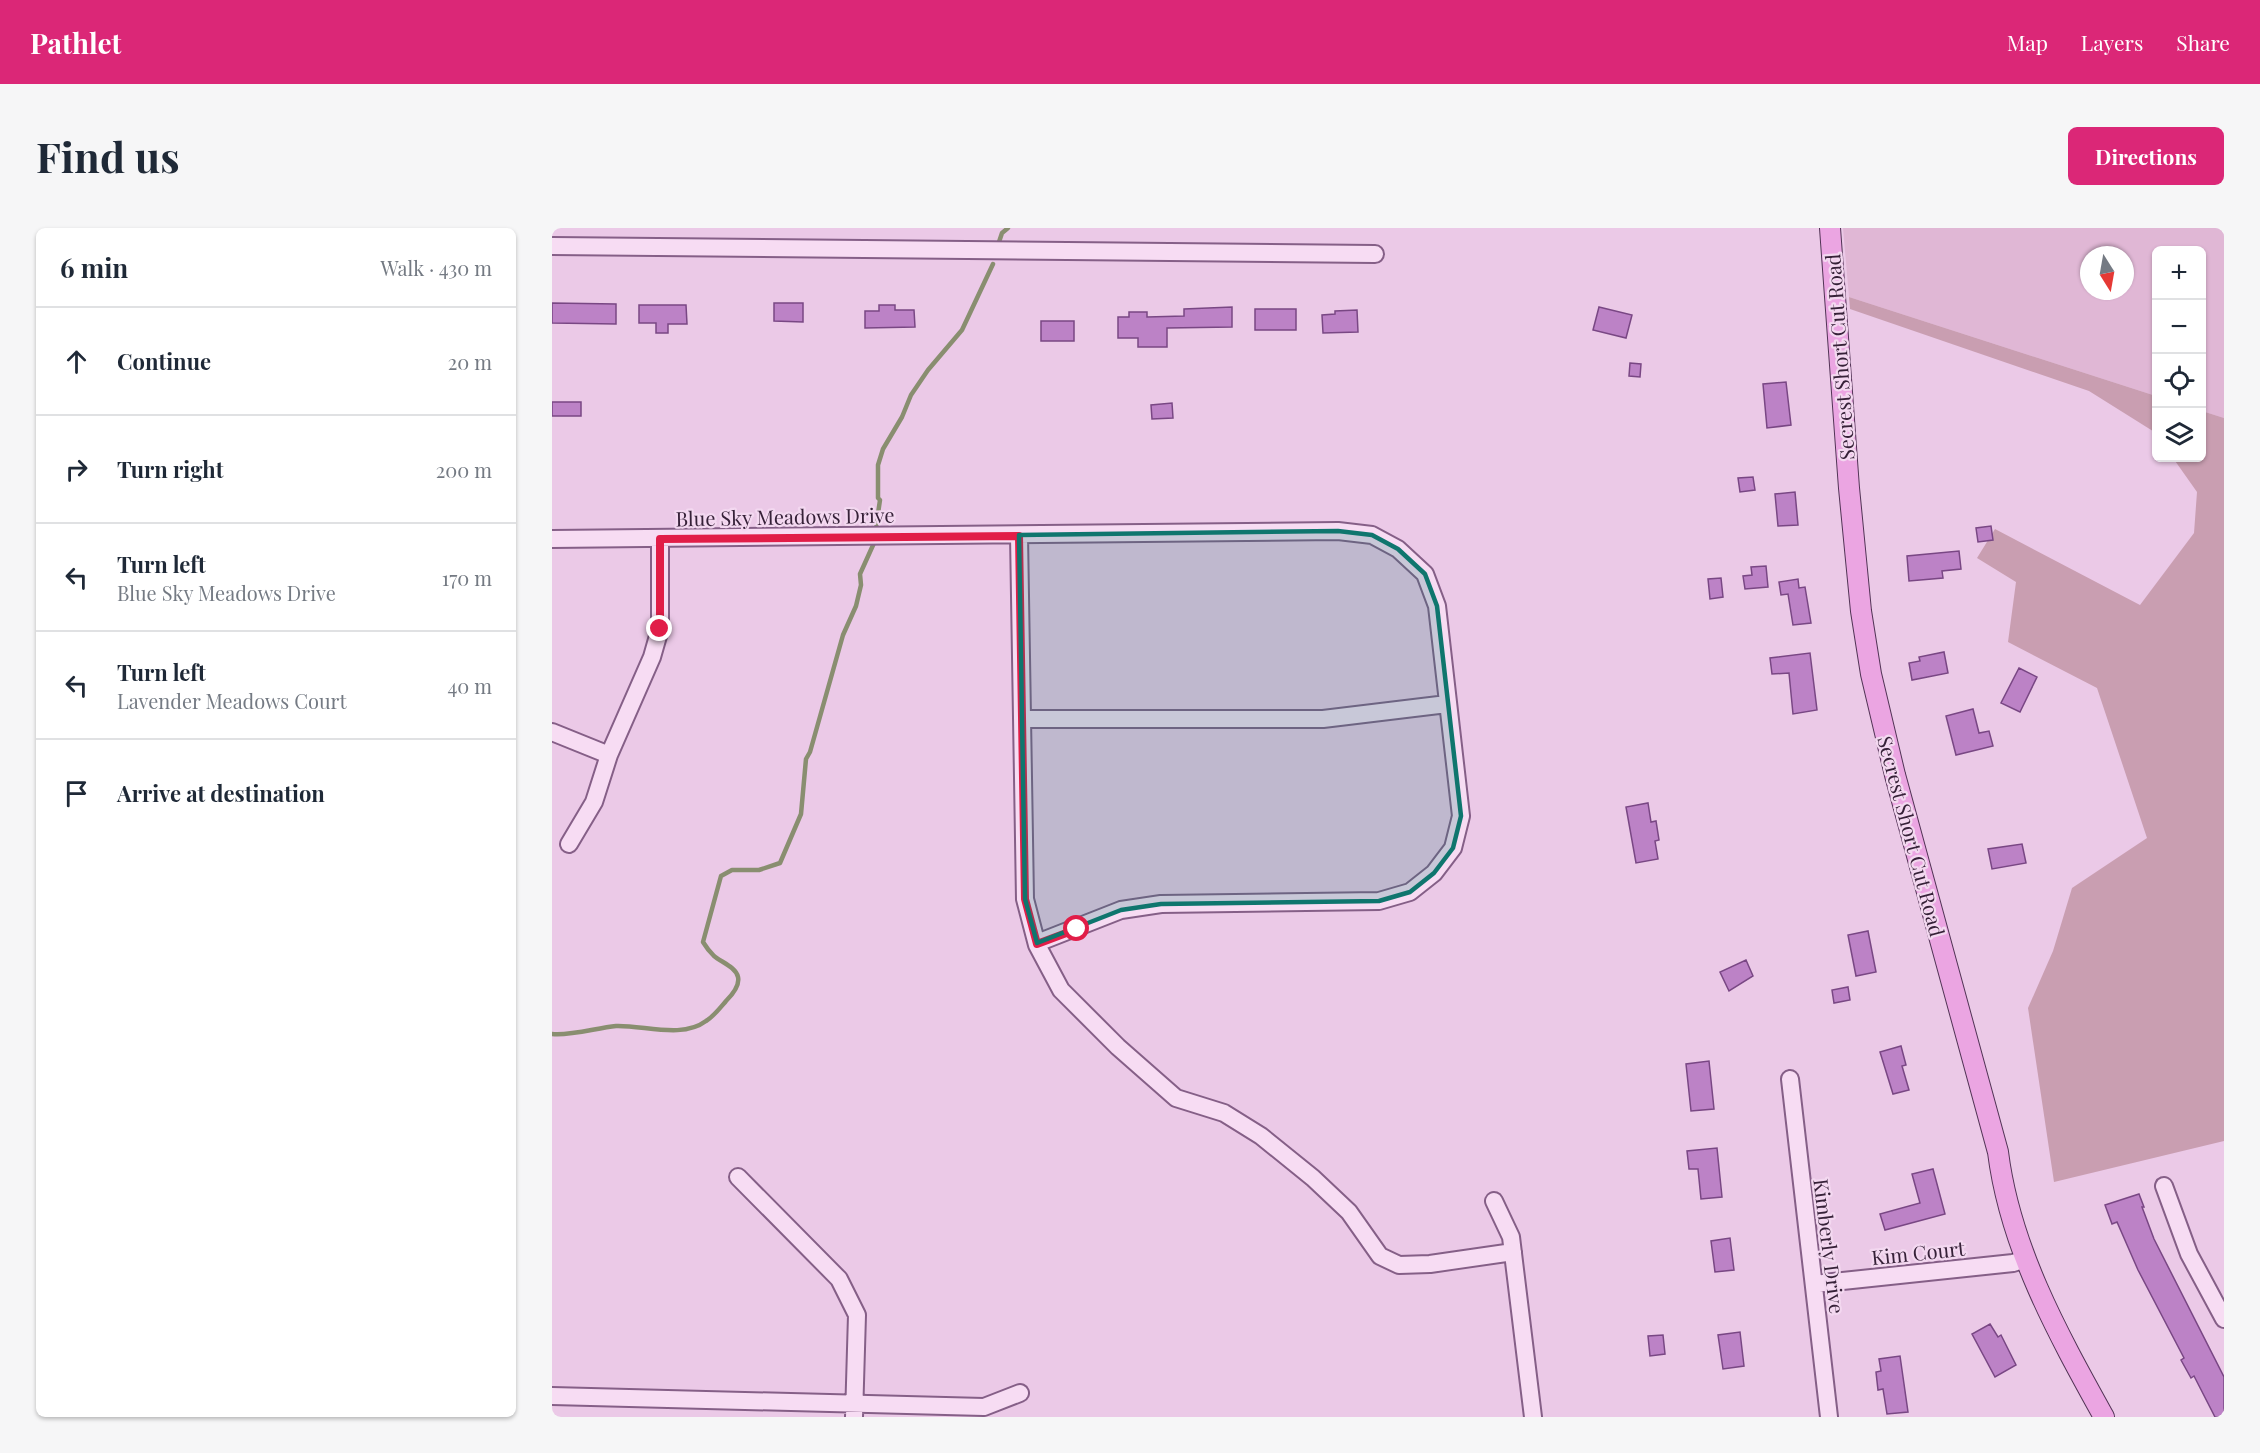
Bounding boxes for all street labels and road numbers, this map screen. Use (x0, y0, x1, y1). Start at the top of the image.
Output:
street label: Secrest Short Cut Road (1818, 253, 1860, 461)
street label: Blue Sky Meadows Drive (675, 501, 895, 531)
street label: Secrest Short Cut Road (1872, 733, 1952, 940)
street label: Kimberly Drive (1808, 1177, 1852, 1315)
street label: Kim Court (1870, 1234, 1967, 1270)

